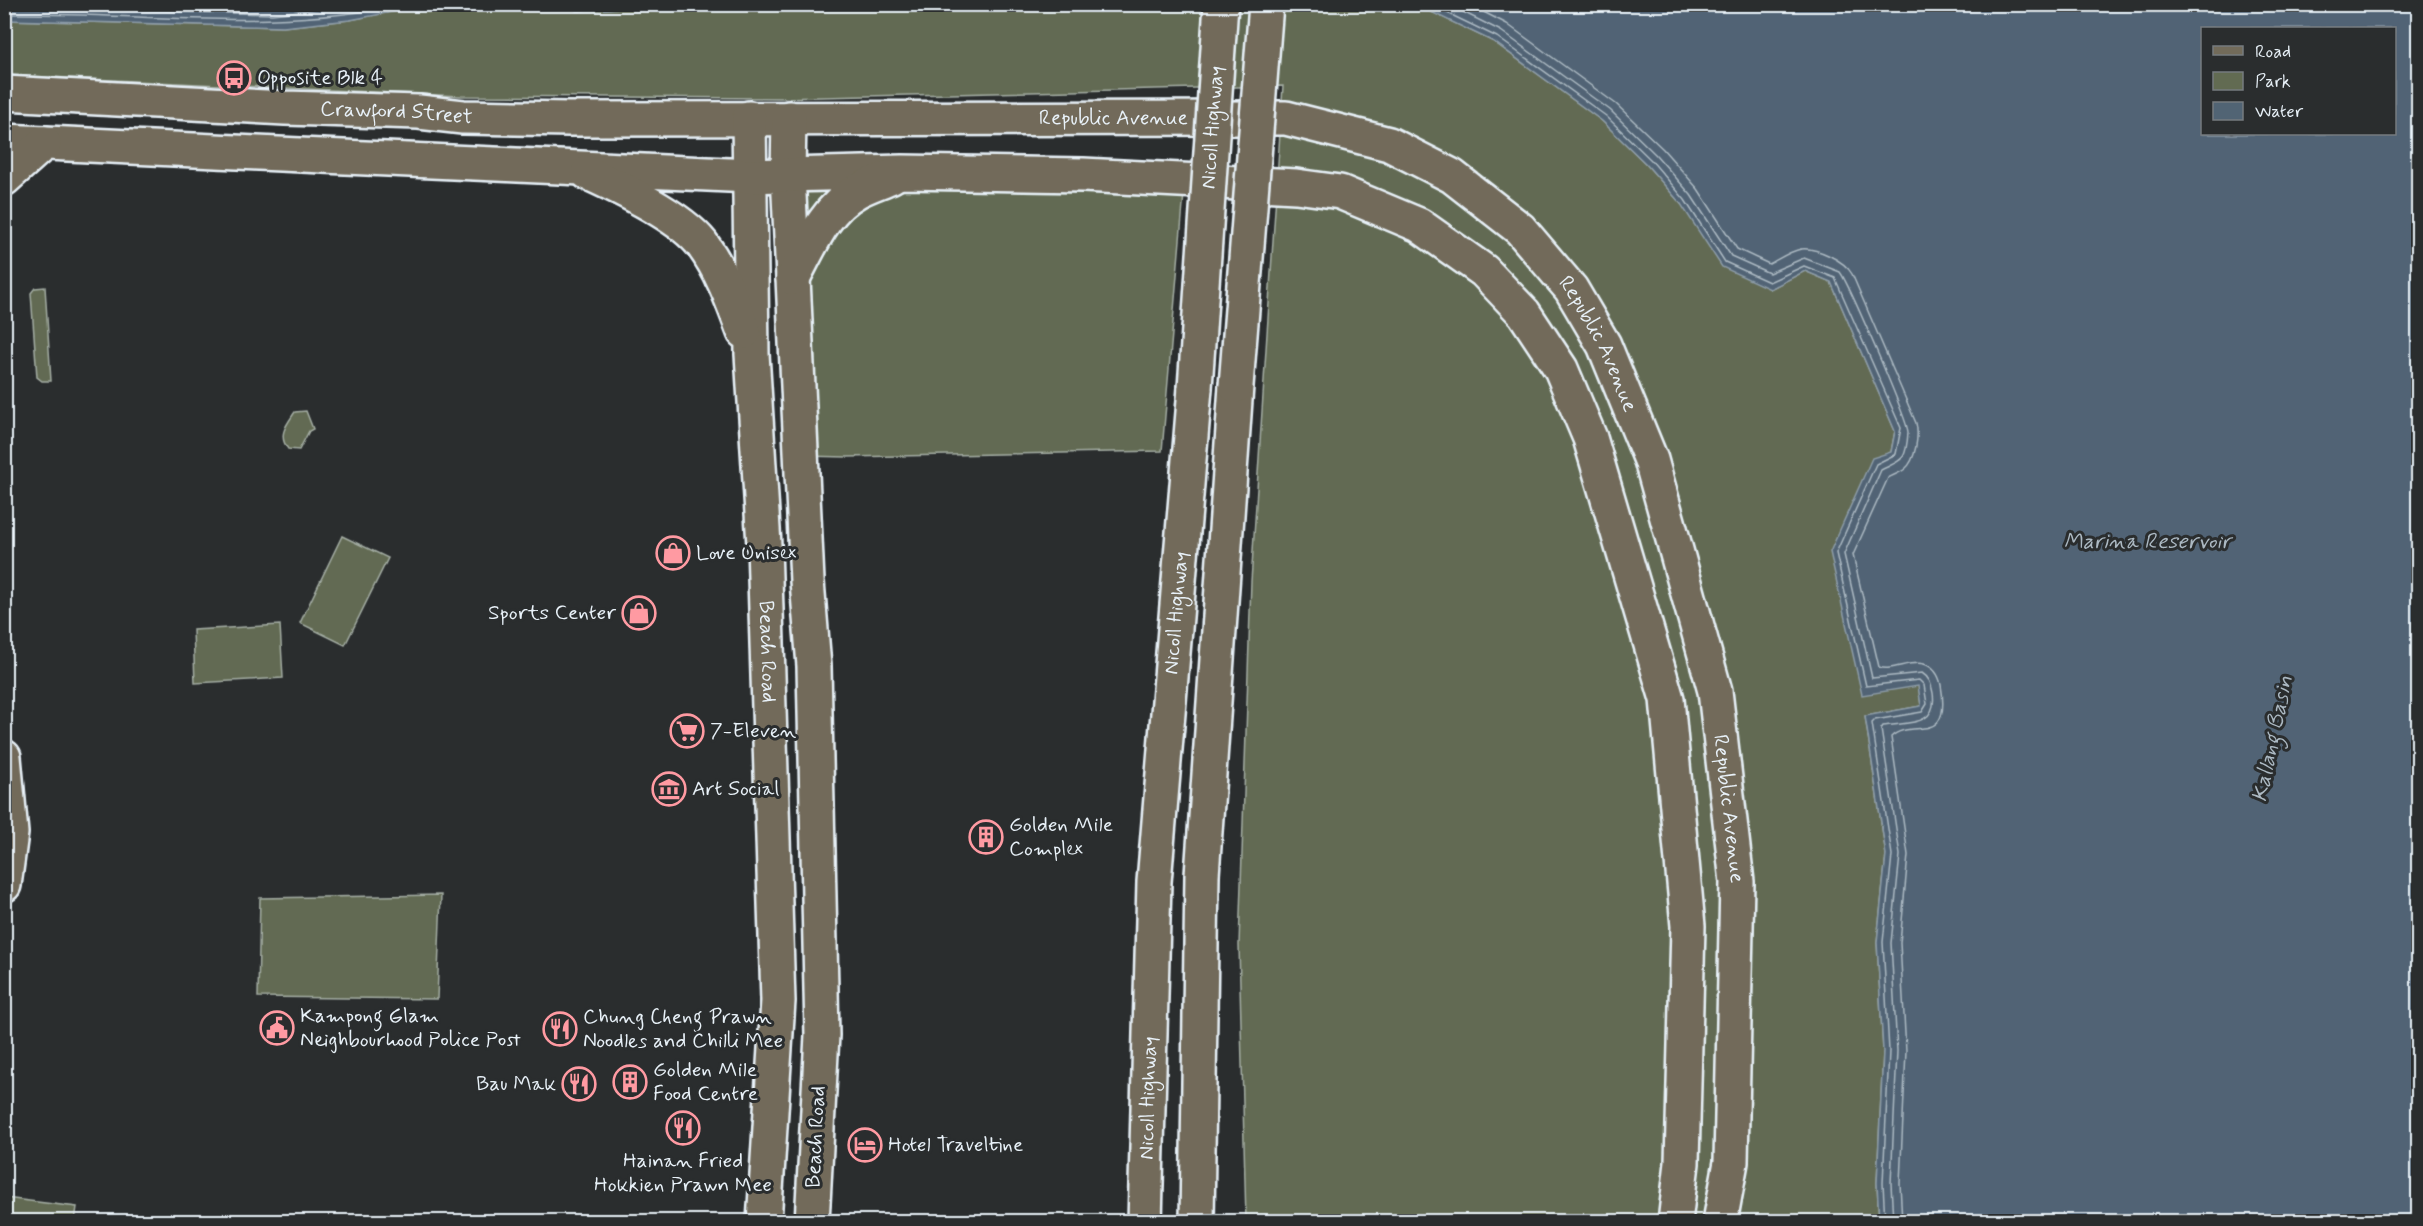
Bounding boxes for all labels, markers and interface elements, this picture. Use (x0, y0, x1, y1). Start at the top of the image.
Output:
legend (2201, 27, 2396, 135)
text: Road (2255, 40, 2291, 64)
bus stop icon: Opposite Blk 4 (216, 60, 252, 96)
place label: Opposite Blk 4 (257, 64, 383, 92)
street label: Nicoll Highway (1194, 65, 1231, 190)
text: Park (2255, 70, 2291, 94)
street label: Crawford Street (320, 95, 473, 131)
text: Water (2255, 100, 2304, 124)
street label: Republic Avenue (1039, 104, 1188, 132)
street label: Republic Avenue (1552, 270, 1644, 416)
water label: Marina Reservoir (2063, 528, 2233, 556)
shop icon: Love Unisex (655, 535, 691, 571)
place label: Love Unisex (696, 539, 797, 567)
street label: Nicoll Highway (1157, 550, 1195, 676)
shop icon: Sports Center (621, 595, 657, 631)
place label: Sports Center (488, 599, 616, 627)
street label: Beach Road (752, 600, 783, 703)
water label: Kallang Basin (2246, 673, 2303, 805)
supermarket icon: 7-Eleven (669, 713, 705, 749)
place label: 7-Eleven (710, 717, 797, 745)
street label: Republic Avenue (1706, 733, 1751, 884)
museum icon: Art Social (651, 771, 687, 807)
place label: Art Social (692, 775, 779, 803)
place label: Golden Mile Complex (1009, 811, 1113, 863)
building icon: Golden Mile Complex (968, 819, 1004, 855)
place label: Kampong Glam Neighbourhood Police Post (300, 1002, 521, 1054)
place label: Chung Cheng Prawn Noodles and Chilli Mee (583, 1003, 783, 1055)
public building icon: Kampong Glam Neighbourhood Police Post (259, 1010, 295, 1046)
restaurant icon: Chung Cheng Prawn Noodles and Chilli Mee (542, 1011, 578, 1047)
street label: Nicoll Highway (1133, 1036, 1164, 1160)
place label: Golden Mile Food Centre (653, 1056, 758, 1108)
building icon: Golden Mile Food Centre (612, 1064, 648, 1100)
restaurant icon: Bau Mak (561, 1066, 597, 1102)
place label: Bau Mak (476, 1070, 556, 1098)
street label: Beach Road (799, 1085, 833, 1189)
restaurant icon: Hainan Fried Hokkien Prawn Mee (665, 1110, 701, 1146)
hotel icon: Hotel Traveltine (847, 1127, 883, 1163)
place label: Hotel Traveltine (888, 1131, 1023, 1159)
place label: Hainan Fried Hokkien Prawn Mee (594, 1147, 772, 1199)

